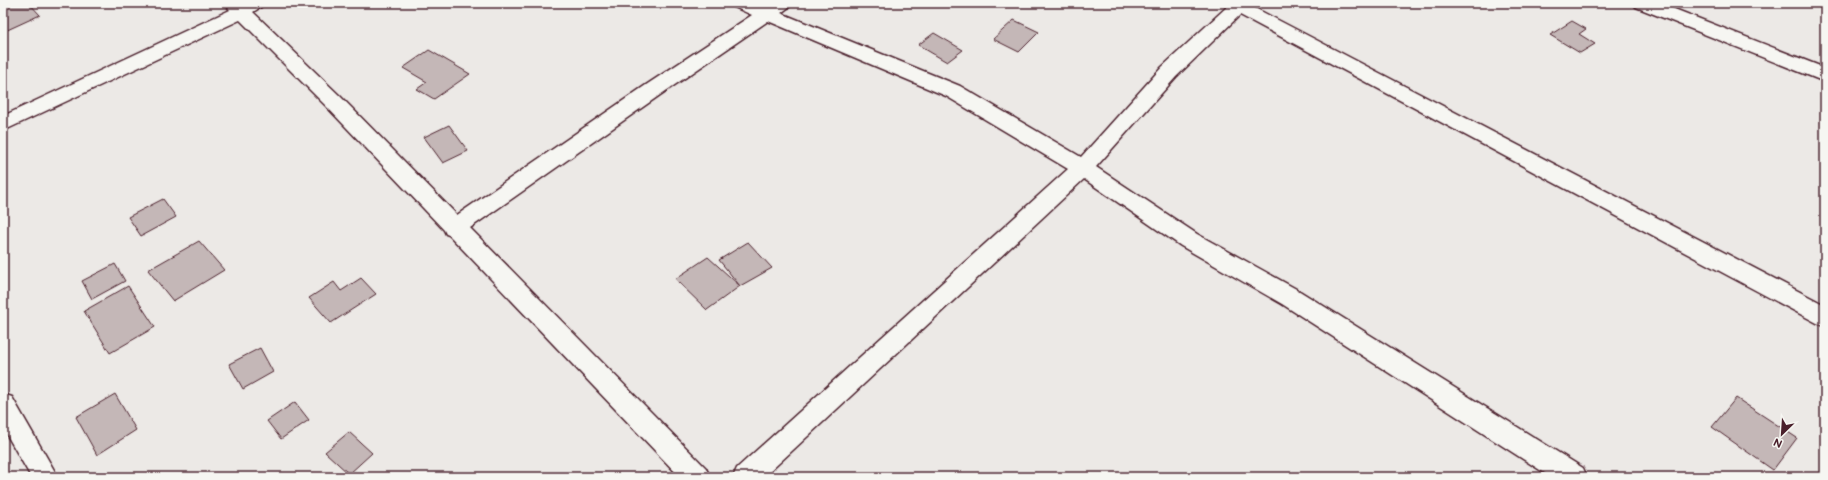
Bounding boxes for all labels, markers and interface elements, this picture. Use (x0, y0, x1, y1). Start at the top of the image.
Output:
north arrow (1762, 414, 1802, 454)
text: N (1771, 435, 1784, 450)

